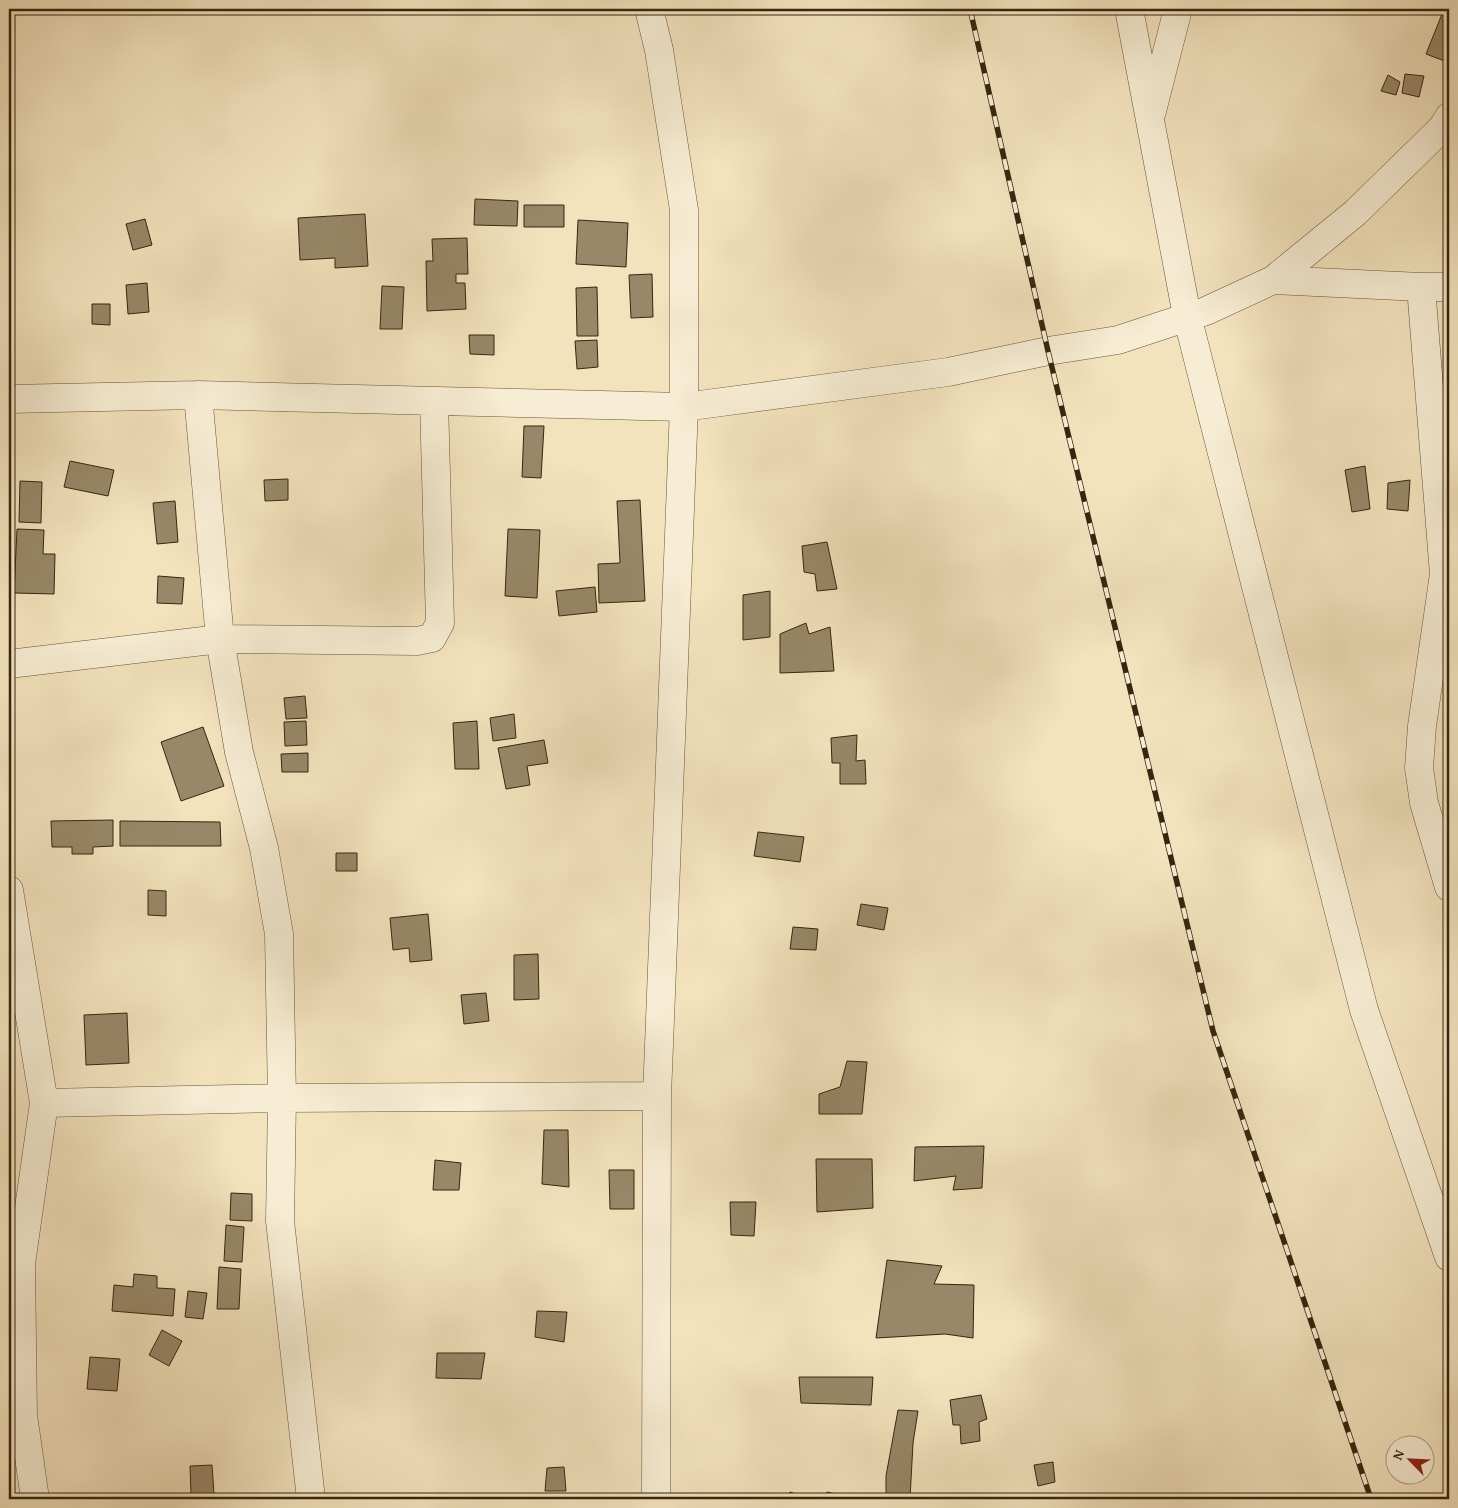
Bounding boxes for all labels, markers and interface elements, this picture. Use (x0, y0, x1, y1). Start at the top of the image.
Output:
north arrow (1386, 1436, 1436, 1486)
text: N (1387, 1446, 1409, 1463)

